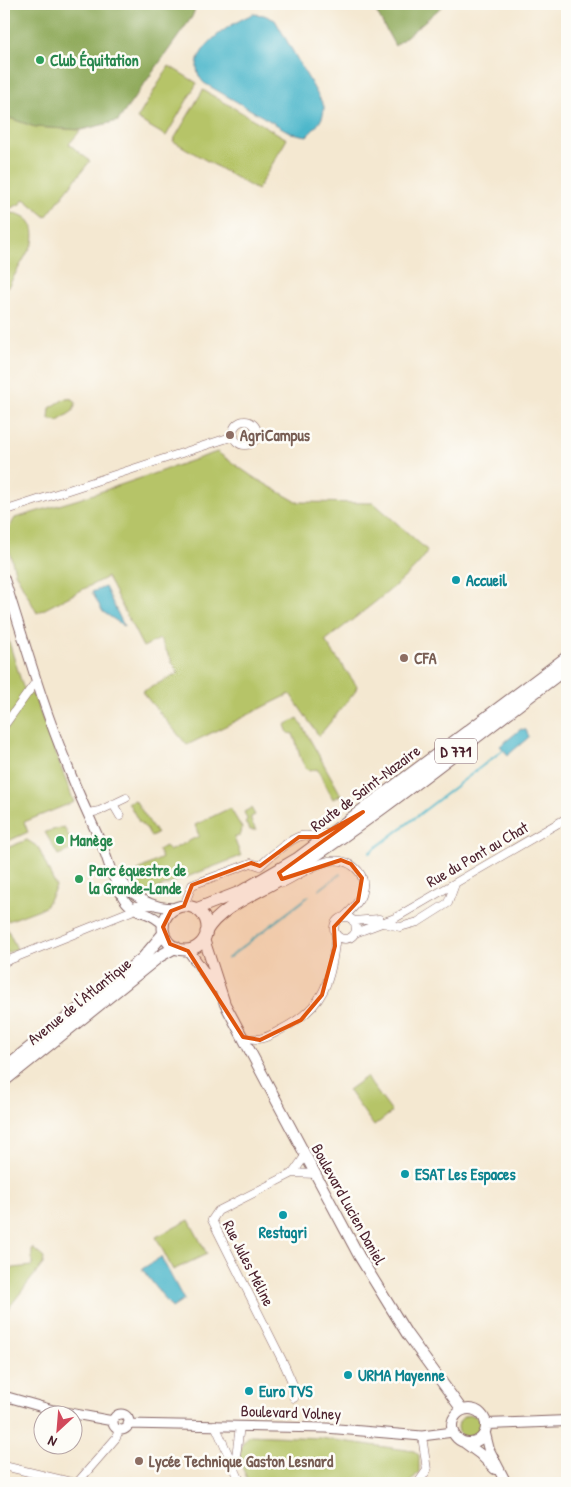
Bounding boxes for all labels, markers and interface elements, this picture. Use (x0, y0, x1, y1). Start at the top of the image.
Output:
place label: Club Équitation (50, 49, 139, 72)
marker: Club Équitation (34, 54, 46, 66)
place label: AgriCampus (240, 424, 311, 447)
marker: AgriCampus (224, 429, 236, 441)
place label: Accueil (466, 569, 508, 591)
marker: Accueil (450, 574, 462, 586)
place label: CFA (414, 647, 437, 669)
marker: CFA (398, 652, 410, 664)
road number: D 771 (435, 738, 477, 764)
street label: Route de Saint-Nazaire (306, 739, 425, 837)
street label: Rue du Pont au Chat (422, 816, 532, 892)
place label: Manège (70, 829, 114, 852)
marker: Manège (54, 834, 66, 846)
place label: Parc équestre de la Grande-Lande (89, 859, 187, 899)
marker: Parc équestre de la Grande-Lande (73, 873, 85, 885)
street label: Avenue de l'Atlantique (22, 952, 136, 1050)
street label: Boulevard Lucien Daniel (307, 1140, 392, 1269)
place label: ESAT Les Espaces (415, 1163, 516, 1186)
marker: ESAT Les Espaces (399, 1168, 411, 1180)
marker: Restagri (277, 1209, 289, 1221)
street label: Rue Jules Méline (218, 1216, 280, 1310)
place label: Restagri (259, 1221, 307, 1244)
place label: URMA Mayenne (358, 1364, 445, 1387)
marker: URMA Mayenne (342, 1369, 354, 1381)
place label: Euro TVS (259, 1380, 313, 1402)
marker: Euro TVS (243, 1385, 255, 1397)
street label: Boulevard Volney (240, 1399, 342, 1425)
north arrow (32, 1404, 82, 1454)
text: N (44, 1432, 60, 1452)
place label: Lycée Technique Gaston Lesnard (149, 1450, 334, 1473)
marker: Lycée Technique Gaston Lesnard (133, 1455, 145, 1467)

